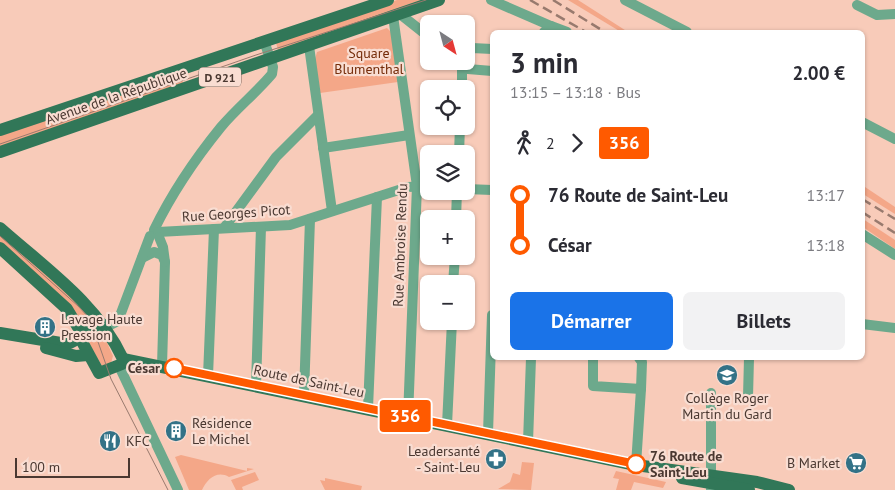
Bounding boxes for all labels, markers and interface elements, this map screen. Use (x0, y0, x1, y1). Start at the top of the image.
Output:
north arrow (420, 15, 475, 70)
map controls (420, 15, 475, 330)
park label: Square Blumenthal (334, 44, 404, 78)
text: 3 min (510, 44, 578, 81)
text: 2.00 € (792, 61, 845, 85)
street label: Avenue de la République (43, 63, 189, 129)
road number: D 921 (199, 68, 241, 86)
button: locate (420, 80, 475, 135)
text: 13:15 – 13:18 · Bus (510, 82, 641, 102)
icon: walk (510, 129, 538, 157)
icon: forward (563, 129, 591, 157)
text: 356 (609, 131, 639, 154)
text: 2 (546, 133, 555, 153)
button: layers (420, 145, 475, 200)
street label: Rue Ambroise Rendu (389, 183, 411, 307)
text: 76 Route de Saint-Leu (548, 183, 728, 207)
text: 13:17 (807, 185, 845, 205)
street label: Rue Georges Picot (181, 200, 291, 226)
button: + (420, 210, 475, 265)
text: César (548, 233, 592, 257)
text: 13:18 (807, 235, 845, 255)
button: − (420, 275, 475, 330)
button: Démarrer (510, 292, 673, 350)
button: Billets (683, 292, 845, 350)
place label: Lavage Haute Pression (61, 310, 143, 344)
building icon: Lavage Haute Pression (33, 315, 57, 339)
marker: César (164, 358, 184, 378)
place label: César (128, 359, 160, 377)
street label: Route de Saint-Leu (252, 360, 366, 402)
school or university icon: Collège Roger Martin du Gard (715, 363, 739, 387)
place label: Collège Roger Martin du Gard (682, 389, 772, 423)
line badge: 356 (376, 400, 434, 432)
text: 356 (390, 404, 420, 427)
place label: Résidence Le Michel (192, 414, 252, 448)
building icon: Résidence Le Michel (164, 419, 188, 443)
restaurant icon: KFC (98, 429, 122, 453)
place label: KFC (126, 432, 150, 450)
place label: Leadersanté - Saint-Leu (408, 442, 480, 476)
pharmacy icon: Leadersanté - Saint-Leu (484, 447, 508, 471)
place label: 76 Route de Saint-Leu (650, 447, 722, 481)
supermarket icon: B Market (844, 451, 868, 475)
marker: 76 Route de Saint-Leu (626, 454, 646, 474)
place label: B Market (787, 454, 840, 472)
scale bar (15, 455, 130, 478)
text: 100 m (22, 458, 60, 476)

